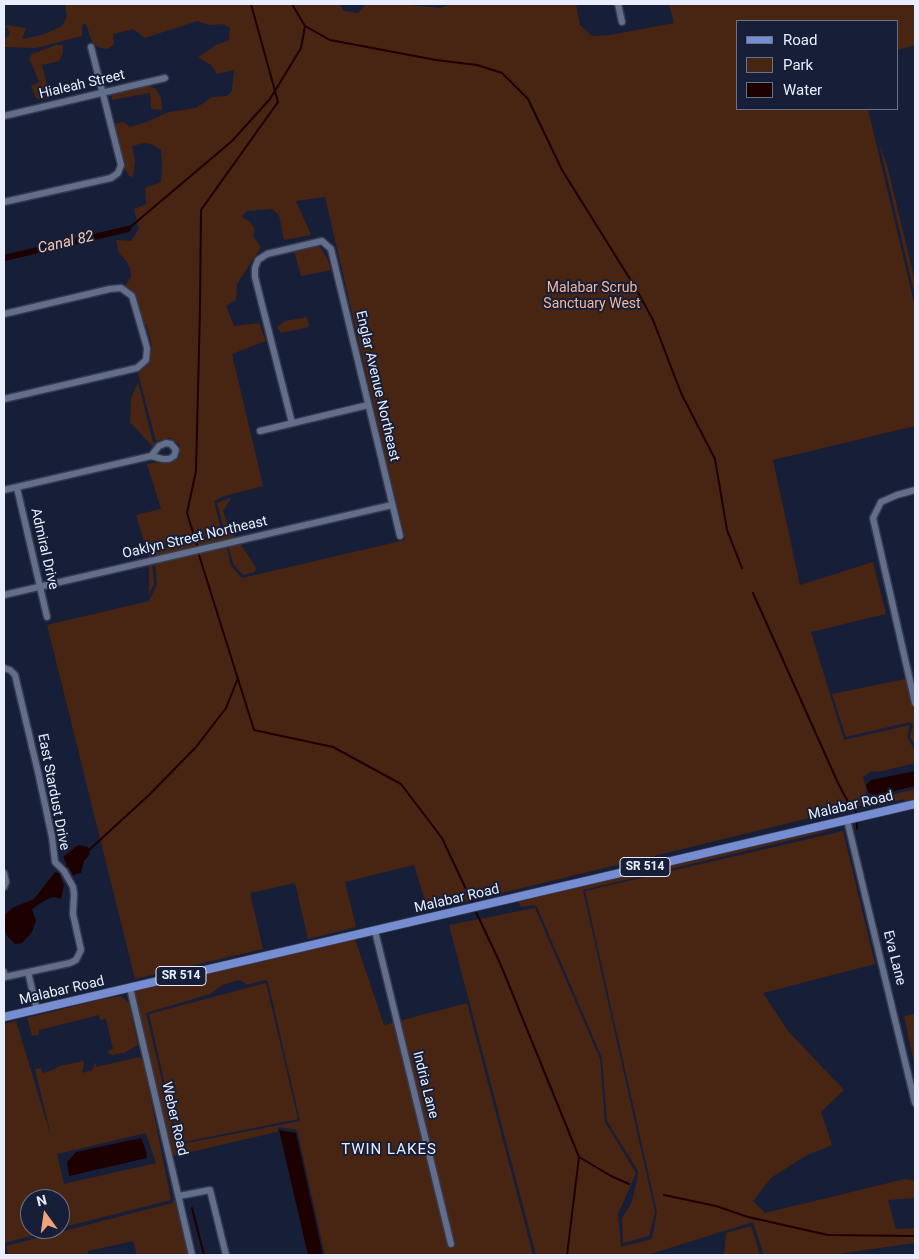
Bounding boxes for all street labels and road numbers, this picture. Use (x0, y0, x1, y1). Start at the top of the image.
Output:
street label: Hialeah Street (37, 67, 127, 103)
street label: Englar Avenue Northeast (351, 309, 403, 463)
street label: Admiral Drive (26, 507, 62, 591)
street label: Oaklyn Street Northeast (121, 513, 269, 563)
street label: East Stardust Drive (33, 732, 73, 852)
street label: Malabar Road (807, 788, 895, 824)
road number: SR 514 (620, 858, 670, 876)
street label: Malabar Road (413, 881, 501, 917)
street label: Eva Lane (879, 929, 909, 987)
road number: SR 514 (156, 966, 206, 986)
street label: Malabar Road (18, 973, 106, 1009)
street label: Indria Lane (409, 1050, 441, 1120)
street label: Weber Road (157, 1080, 191, 1158)

